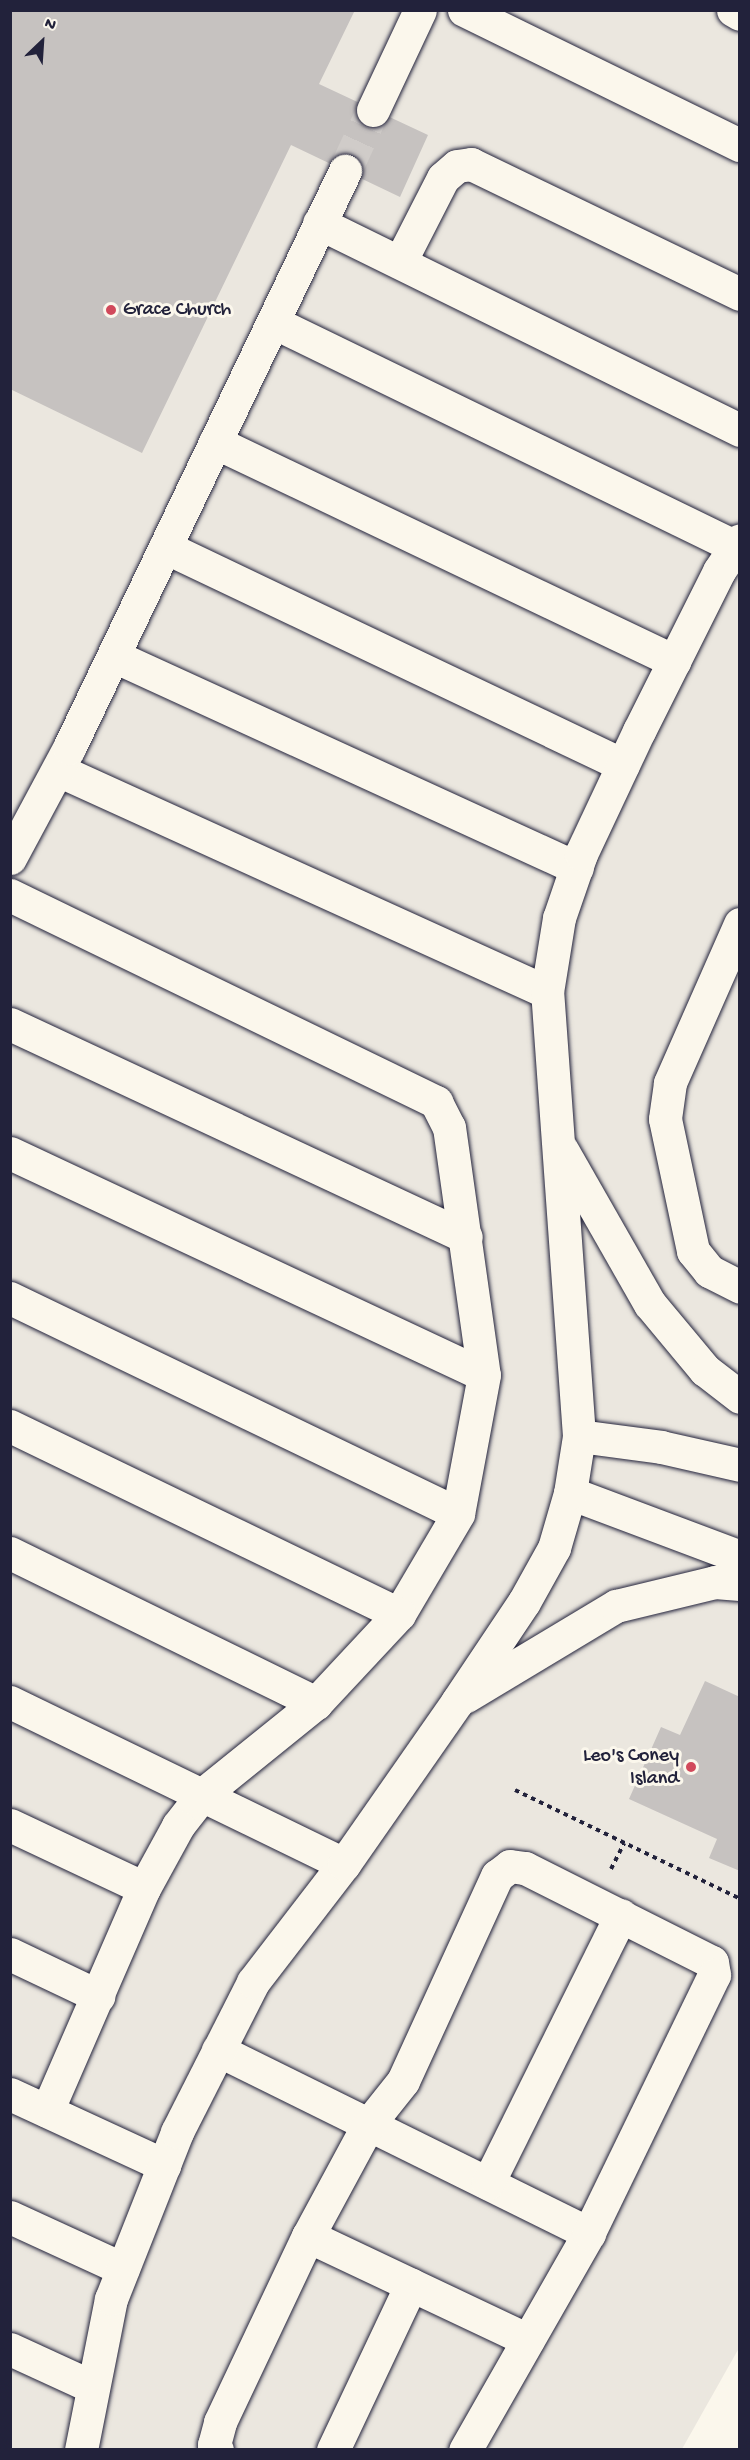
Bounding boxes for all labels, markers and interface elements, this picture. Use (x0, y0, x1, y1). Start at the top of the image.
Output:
north arrow (12, 12, 72, 72)
text: N (41, 14, 59, 36)
place label: Grace Church (123, 298, 231, 322)
marker: Grace Church (104, 303, 118, 317)
place label: Leo's Coney Island (583, 1744, 679, 1791)
marker: Leo's Coney Island (684, 1760, 698, 1774)

